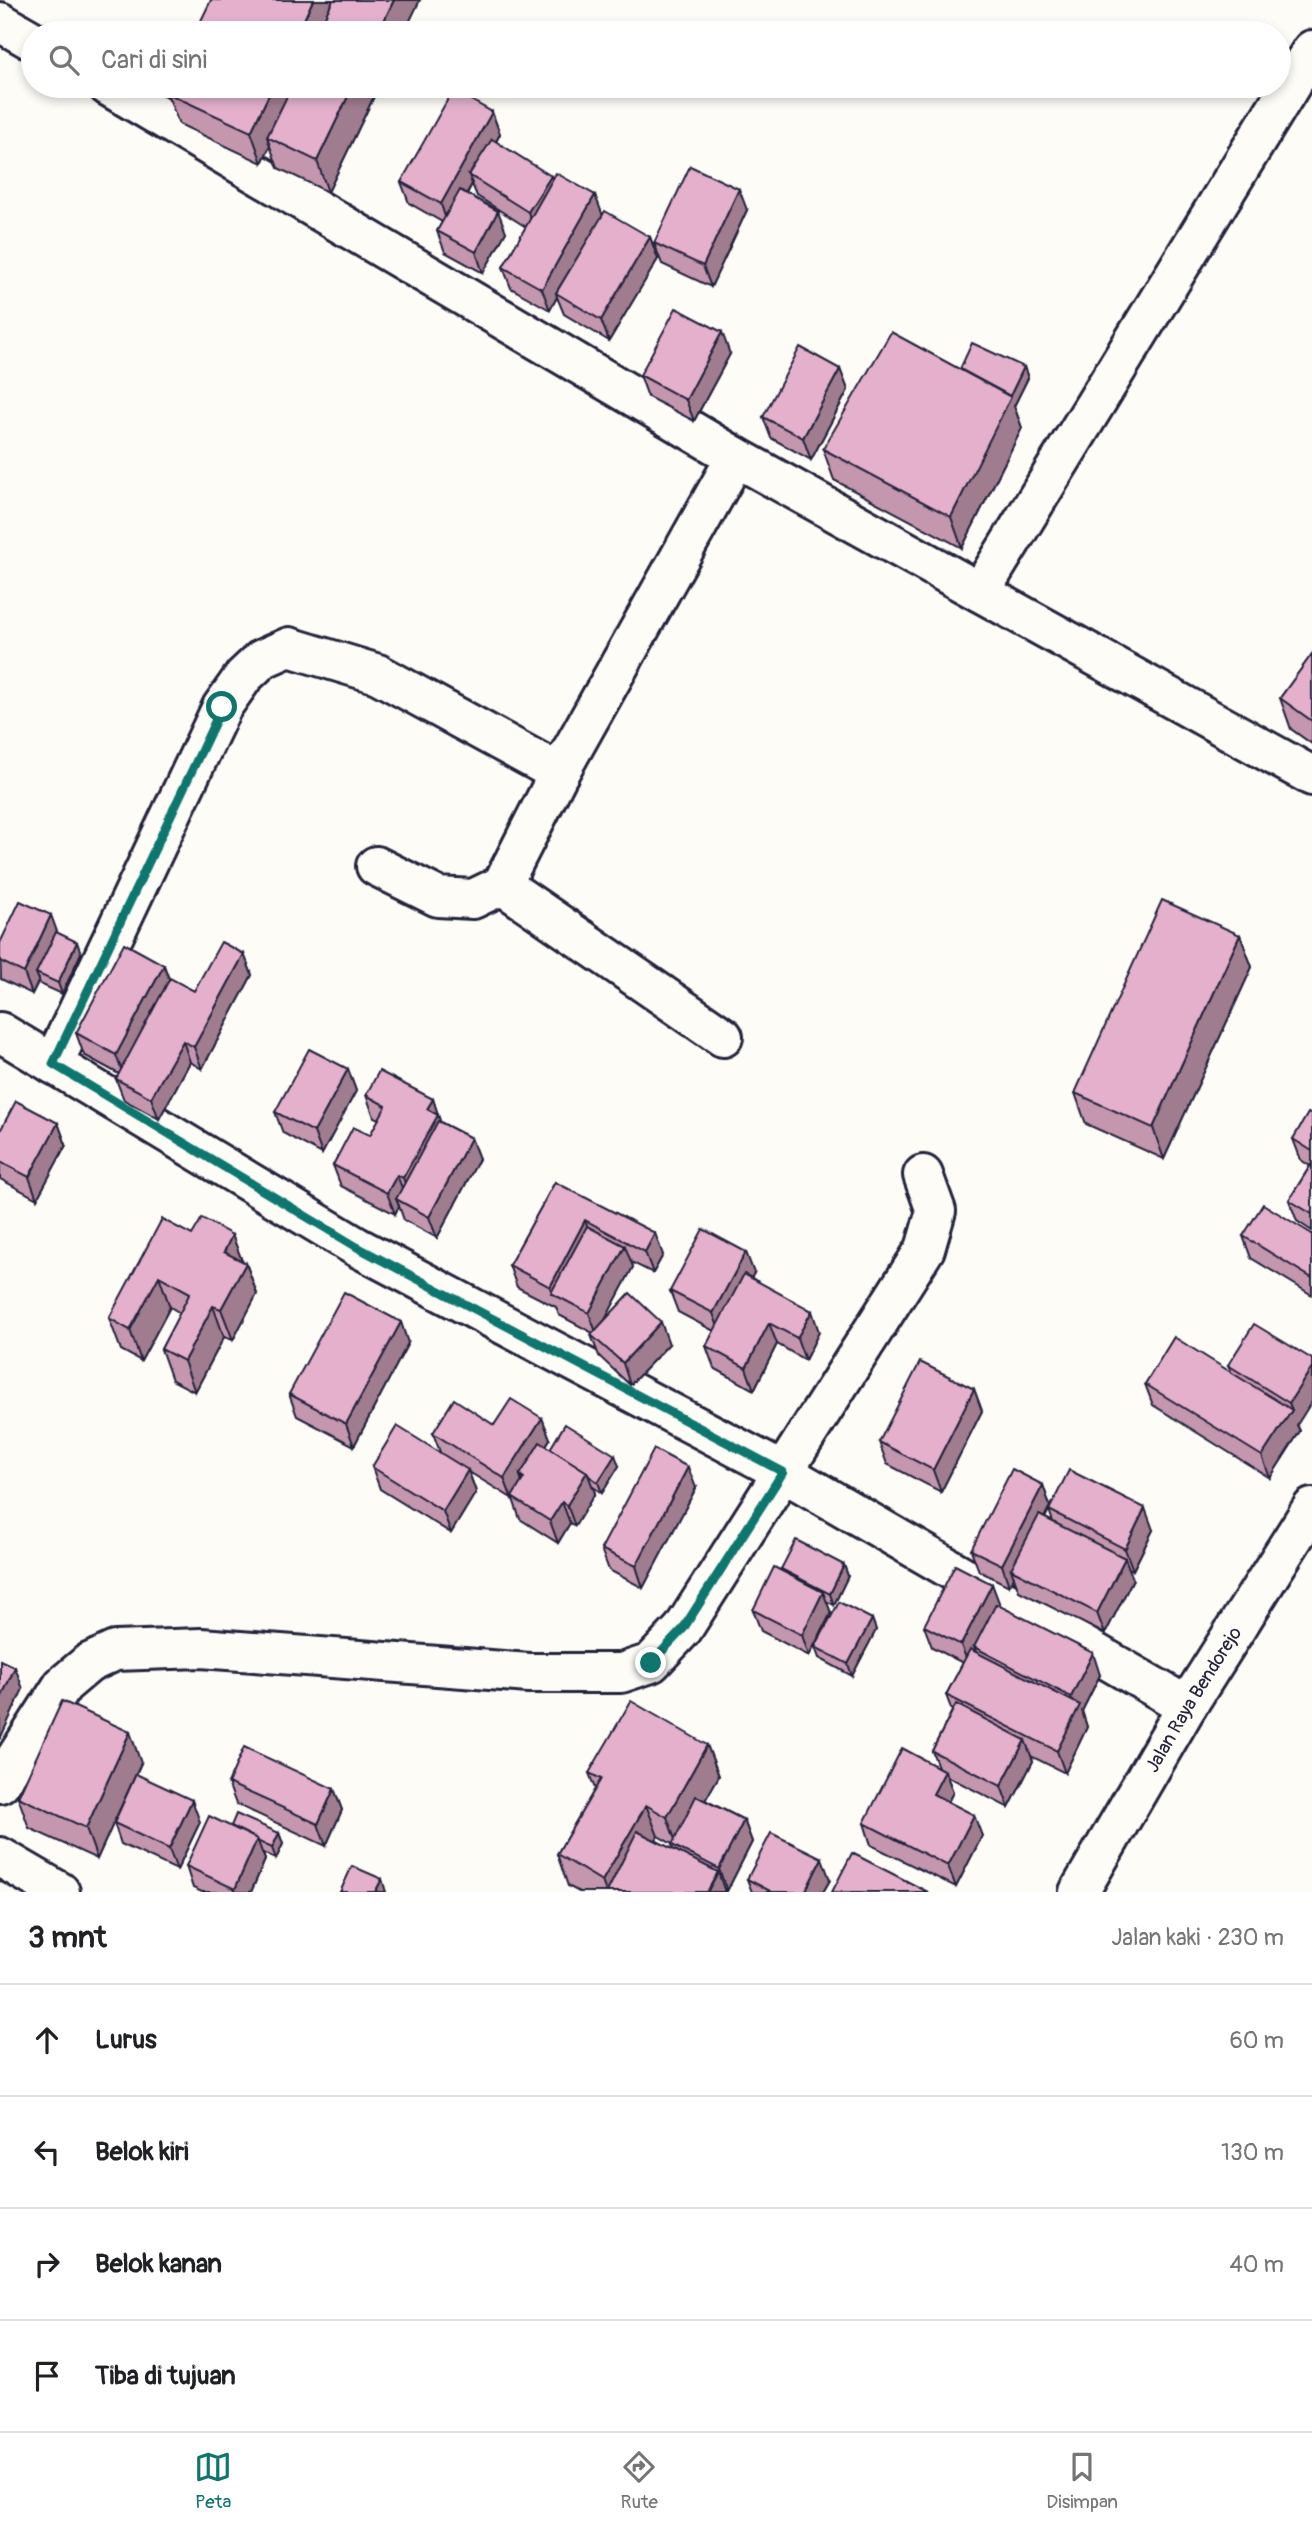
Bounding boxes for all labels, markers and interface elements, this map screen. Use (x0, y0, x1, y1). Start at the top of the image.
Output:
search box (21, 21, 1291, 98)
icon: search (45, 41, 83, 79)
text: Cari di sini (101, 44, 207, 76)
route start (206, 691, 237, 722)
street label: Jalan Raya Bendorejo (1140, 1622, 1247, 1777)
route end (635, 1647, 666, 1678)
text: 3 mnt (28, 1919, 107, 1956)
text: Jalan kaki · 230 m (1111, 1923, 1284, 1952)
icon: ahead (28, 2021, 66, 2059)
text: Lurus (95, 2024, 157, 2056)
text: 60 m (1229, 2026, 1284, 2055)
icon: left (28, 2133, 66, 2171)
text: Belok kiri (95, 2136, 189, 2168)
text: 130 m (1221, 2138, 1284, 2167)
icon: right (28, 2245, 66, 2283)
text: Belok kanan (95, 2248, 222, 2280)
text: 40 m (1230, 2250, 1284, 2279)
icon: arrive (28, 2357, 66, 2395)
text: Tiba di tujuan (95, 2360, 236, 2392)
tab: Peta (194, 2448, 232, 2514)
tab: Rute (620, 2448, 658, 2514)
tab: Disimpan (1046, 2448, 1118, 2514)

